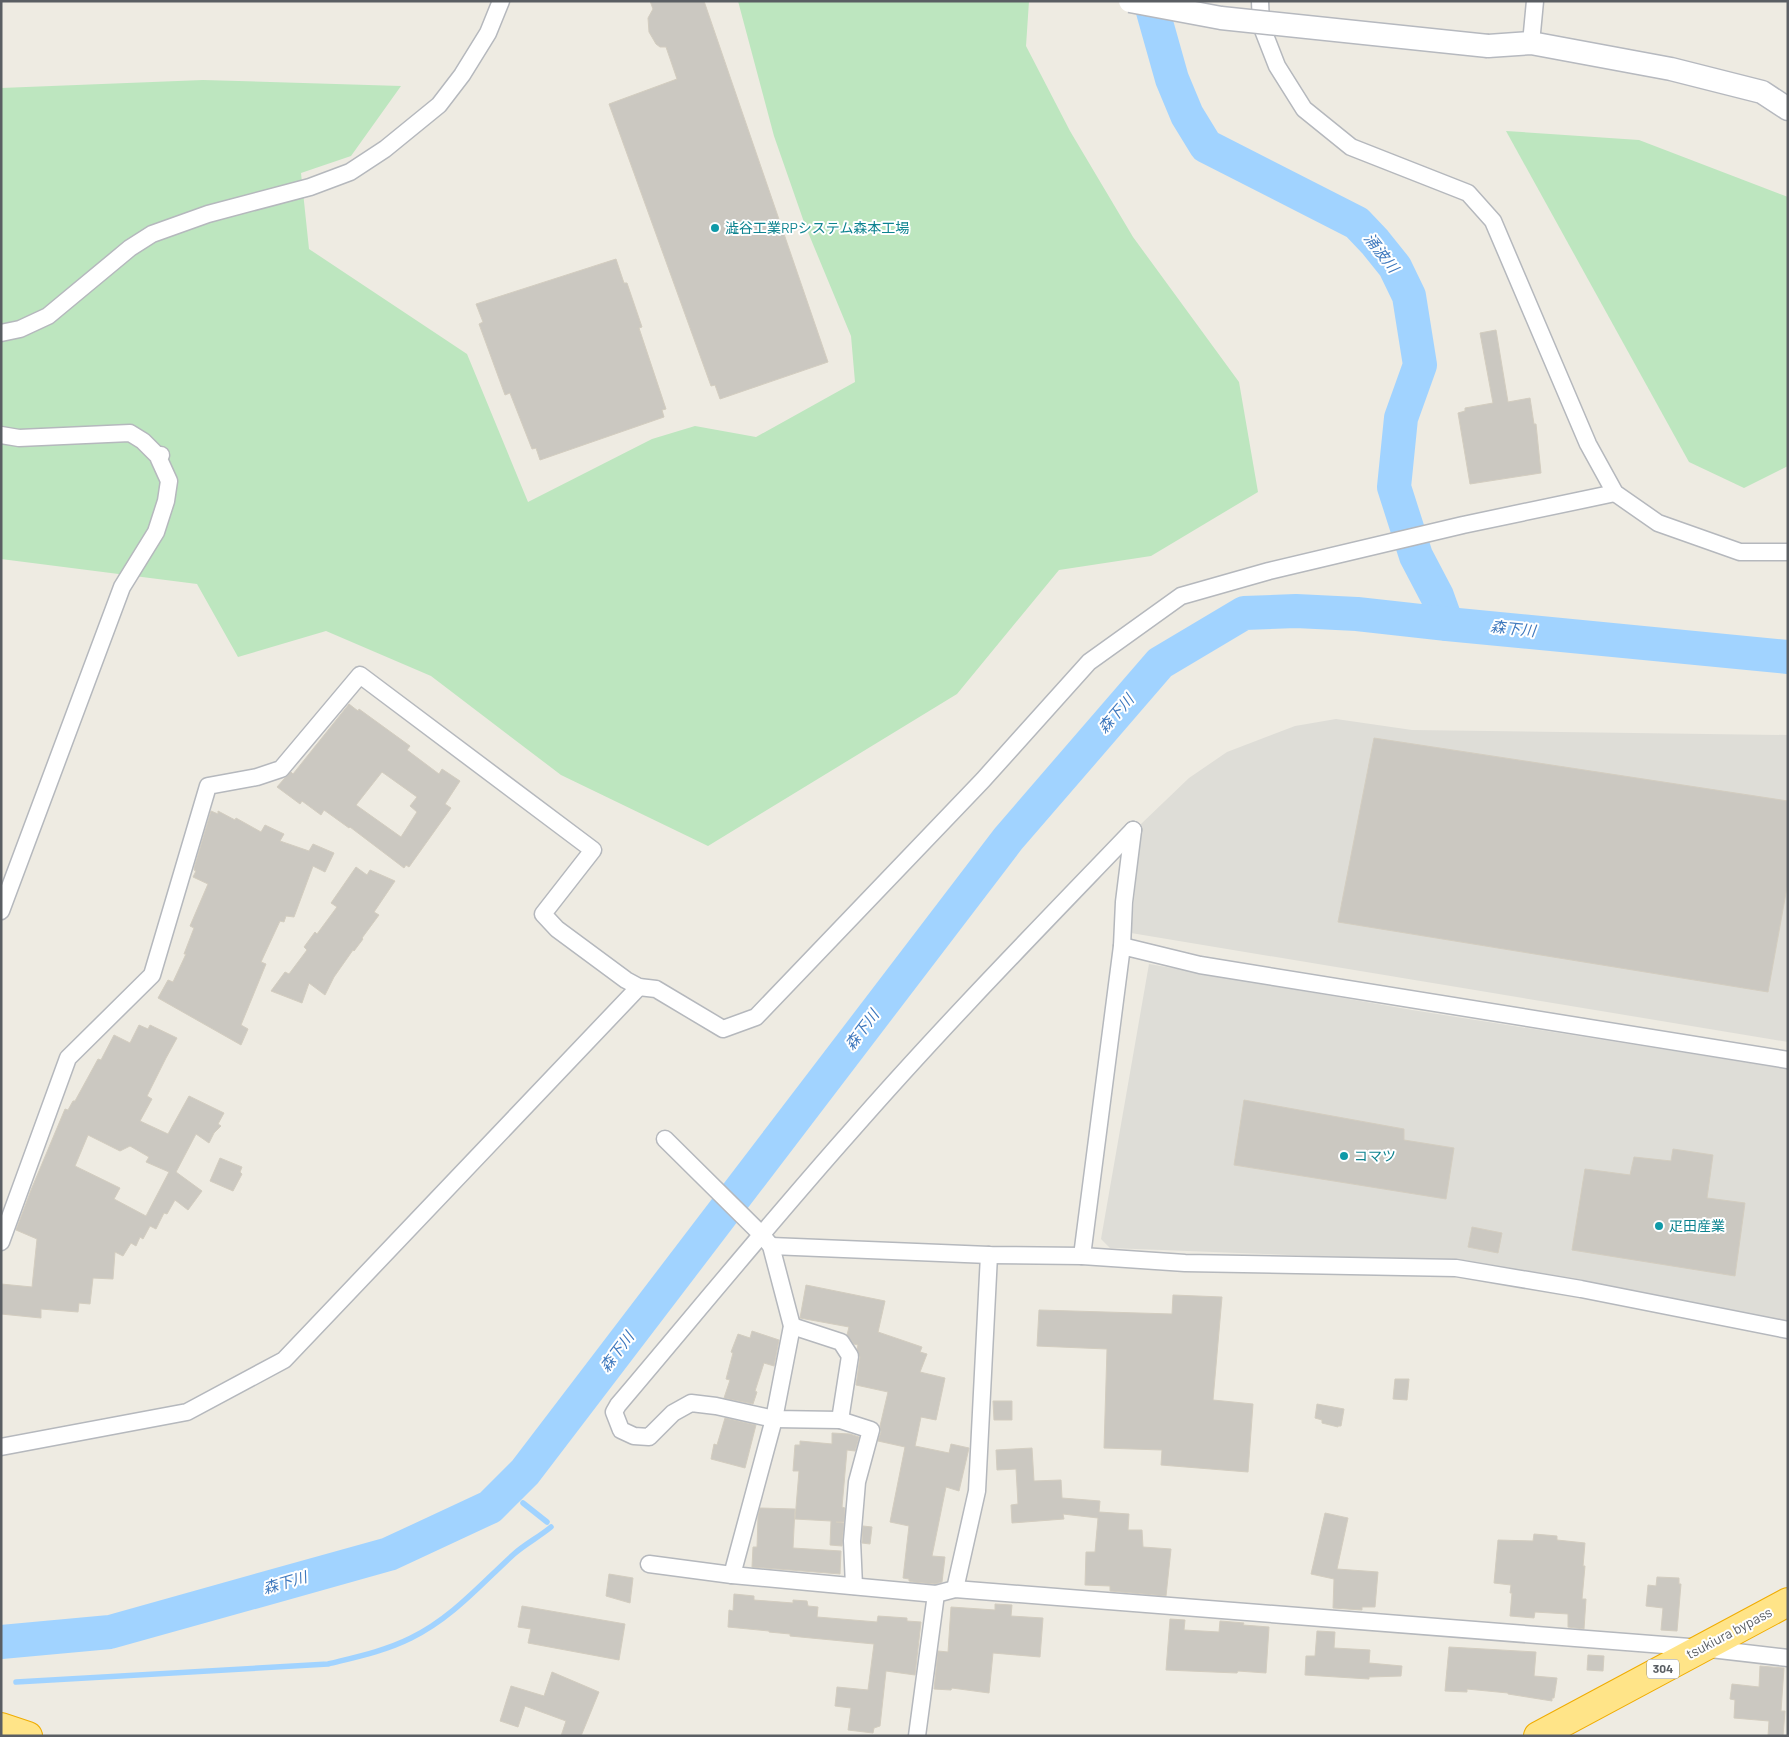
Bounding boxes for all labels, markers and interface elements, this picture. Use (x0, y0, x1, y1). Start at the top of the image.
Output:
place label: 澁谷工業RPシステム森本工場 (725, 219, 909, 236)
marker: 澁谷工業RPシステム森本工場 (709, 222, 721, 234)
water label: 涌波川 (1361, 229, 1404, 277)
water label: 森下川 (1490, 617, 1538, 640)
water label: 森下川 (1094, 689, 1138, 736)
water label: 森下川 (840, 1004, 883, 1053)
place label: コマツ (1354, 1147, 1396, 1164)
marker: コマツ (1338, 1150, 1350, 1162)
place label: 疋田産業 (1669, 1217, 1725, 1234)
marker: 疋田産業 (1653, 1220, 1665, 1232)
water label: 森下川 (595, 1326, 638, 1375)
water label: 森下川 (261, 1567, 311, 1597)
street label: tsukiura bypass (1683, 1603, 1775, 1662)
road number: 304 (1647, 1660, 1679, 1678)

